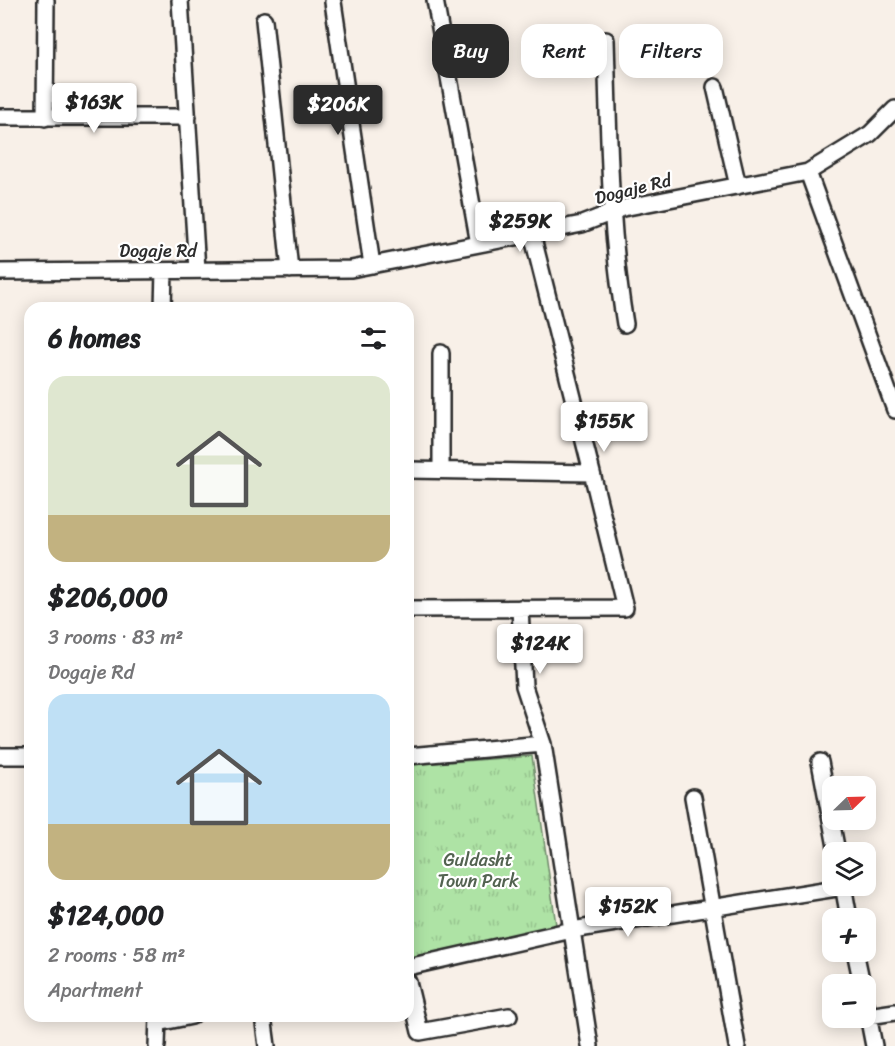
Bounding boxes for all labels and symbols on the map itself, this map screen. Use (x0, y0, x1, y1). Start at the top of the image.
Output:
pin: $163K (52, 83, 136, 134)
pin: $206K (296, 85, 380, 136)
street label: Dogaje Rd (591, 164, 676, 214)
pin: $259K (478, 202, 562, 253)
street label: Dogaje Rd (119, 235, 198, 267)
pin: $155K (562, 402, 646, 453)
pin: $124K (498, 624, 582, 675)
north arrow (822, 776, 876, 830)
park label: Guldasht Town Park (438, 844, 519, 897)
pin: $152K (586, 887, 670, 938)

